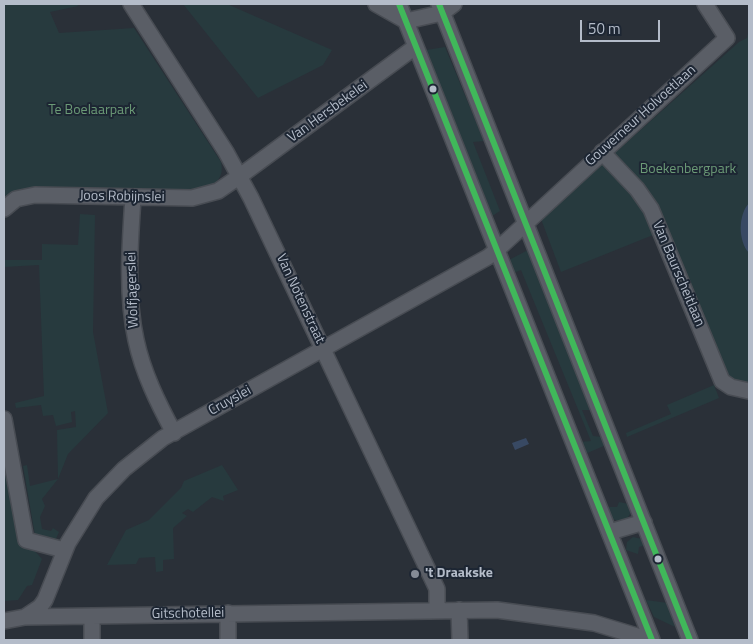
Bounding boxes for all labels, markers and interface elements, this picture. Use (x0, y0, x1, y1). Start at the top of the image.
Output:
scale bar (583, 10, 663, 42)
text: 50 m (588, 17, 621, 40)
street label: Gouverneur Holvoetlaan (582, 62, 700, 170)
street label: Van Hersbekelei (285, 77, 371, 147)
unlabelled marker (428, 84, 438, 94)
park label: Te Boelaarpark (48, 103, 136, 119)
park label: Boekenbergpark (640, 162, 736, 178)
street label: Joos Robijnslei (79, 188, 165, 206)
street label: Van Baurscheitlaan (648, 219, 708, 329)
street label: Wolfjagerslei (123, 252, 143, 328)
street label: Van Notenstraat (272, 252, 328, 346)
street label: Cruyslei (206, 382, 254, 420)
unlabelled marker (653, 554, 663, 564)
place label: 't Draakske (425, 566, 493, 582)
marker: 't Draakske (409, 568, 421, 580)
street label: Gitschotellei (152, 605, 224, 623)

